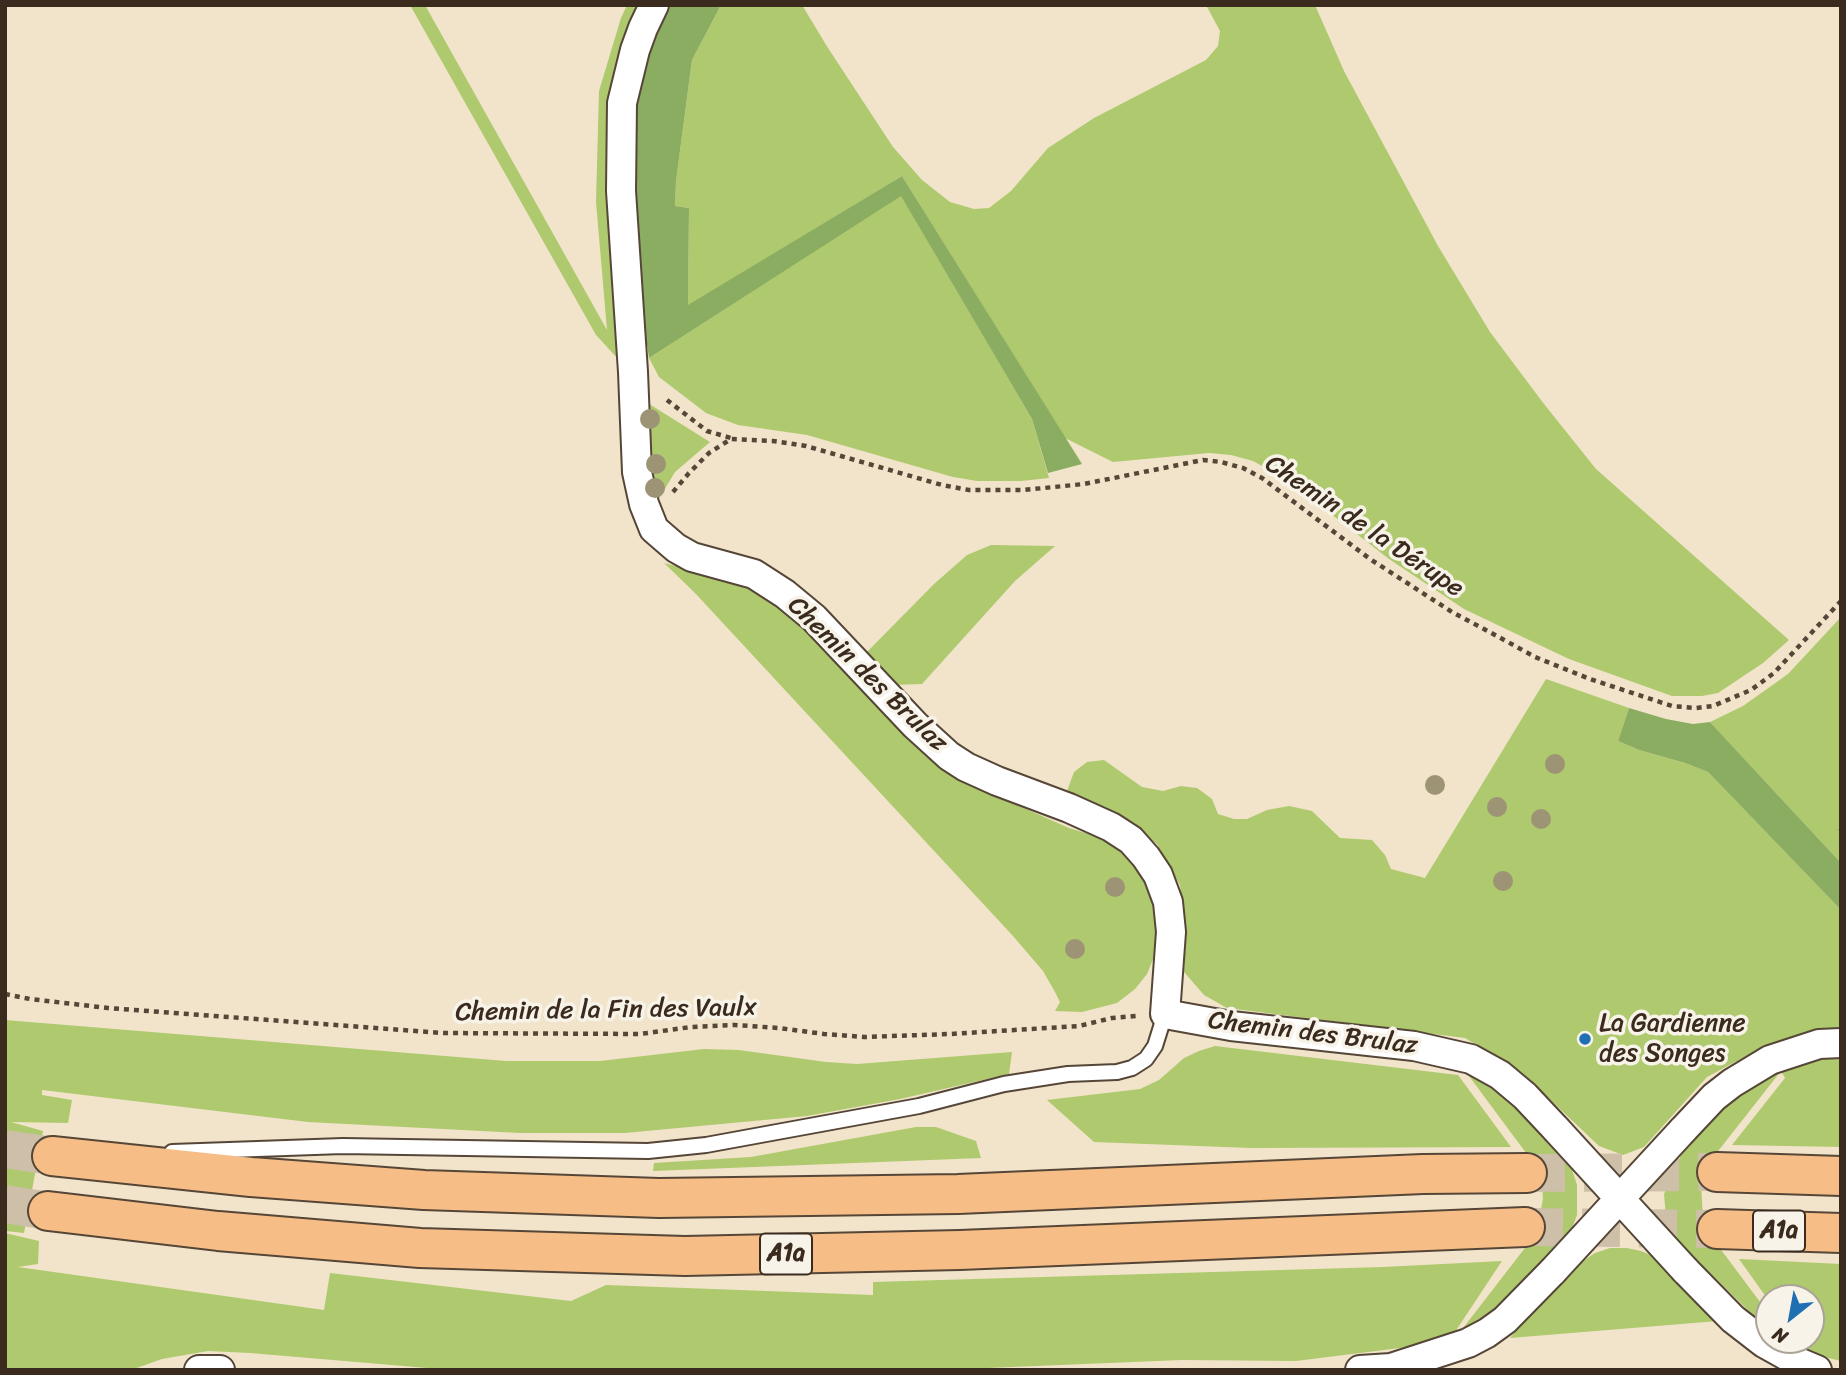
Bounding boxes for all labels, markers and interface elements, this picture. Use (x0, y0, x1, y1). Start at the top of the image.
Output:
street label: Chemin de la Dérupe (1259, 449, 1469, 605)
street label: Chemin des Brulaz (780, 591, 954, 759)
street label: Chemin de la Fin des Vaulx (455, 993, 757, 1029)
street label: Chemin des Brulaz (1206, 1006, 1420, 1062)
place label: La Gardienne des Songes (1599, 1008, 1746, 1070)
marker: La Gardienne des Songes (1577, 1031, 1593, 1047)
road number: A1a (1753, 1210, 1805, 1252)
road number: A1a (760, 1234, 812, 1274)
north arrow (1755, 1284, 1825, 1354)
text: N (1766, 1318, 1794, 1353)

